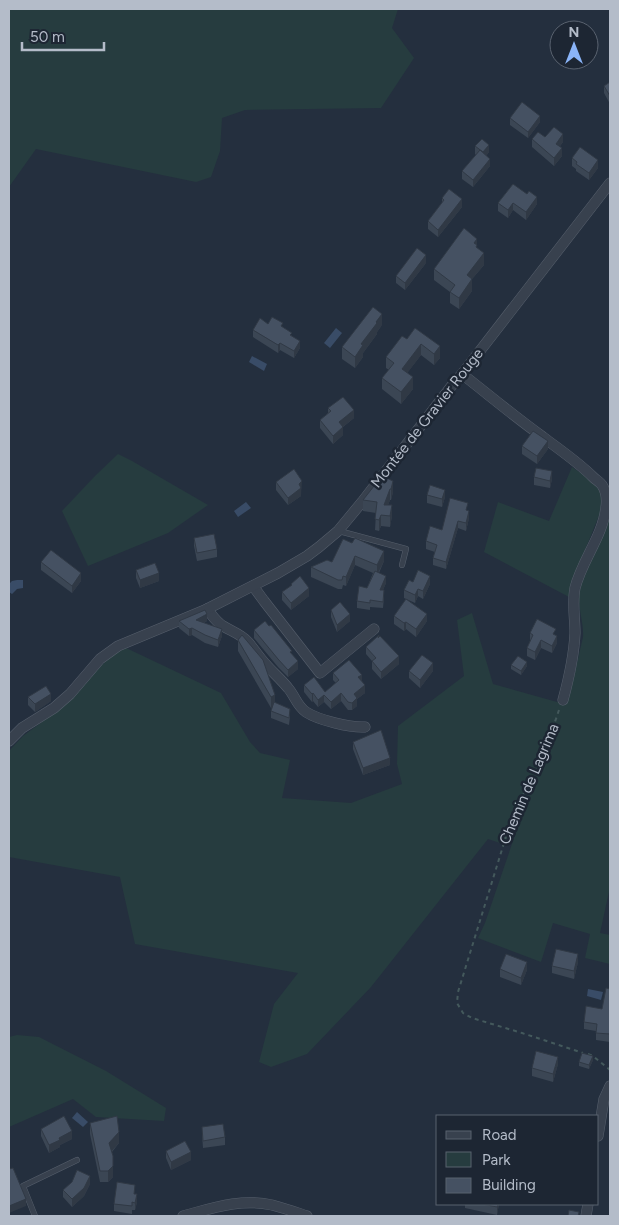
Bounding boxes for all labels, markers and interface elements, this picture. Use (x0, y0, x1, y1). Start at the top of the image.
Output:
scale bar (22, 20, 105, 52)
north arrow (549, 20, 599, 70)
text: N (569, 24, 579, 41)
text: 50 m (30, 28, 65, 46)
street label: Montée de Gravier Rouge (367, 345, 487, 491)
street label: Chemin de Lagrima (495, 721, 563, 847)
legend (436, 1115, 599, 1205)
text: Road (482, 1126, 517, 1144)
text: Park (482, 1151, 511, 1169)
text: Building (482, 1176, 536, 1194)

